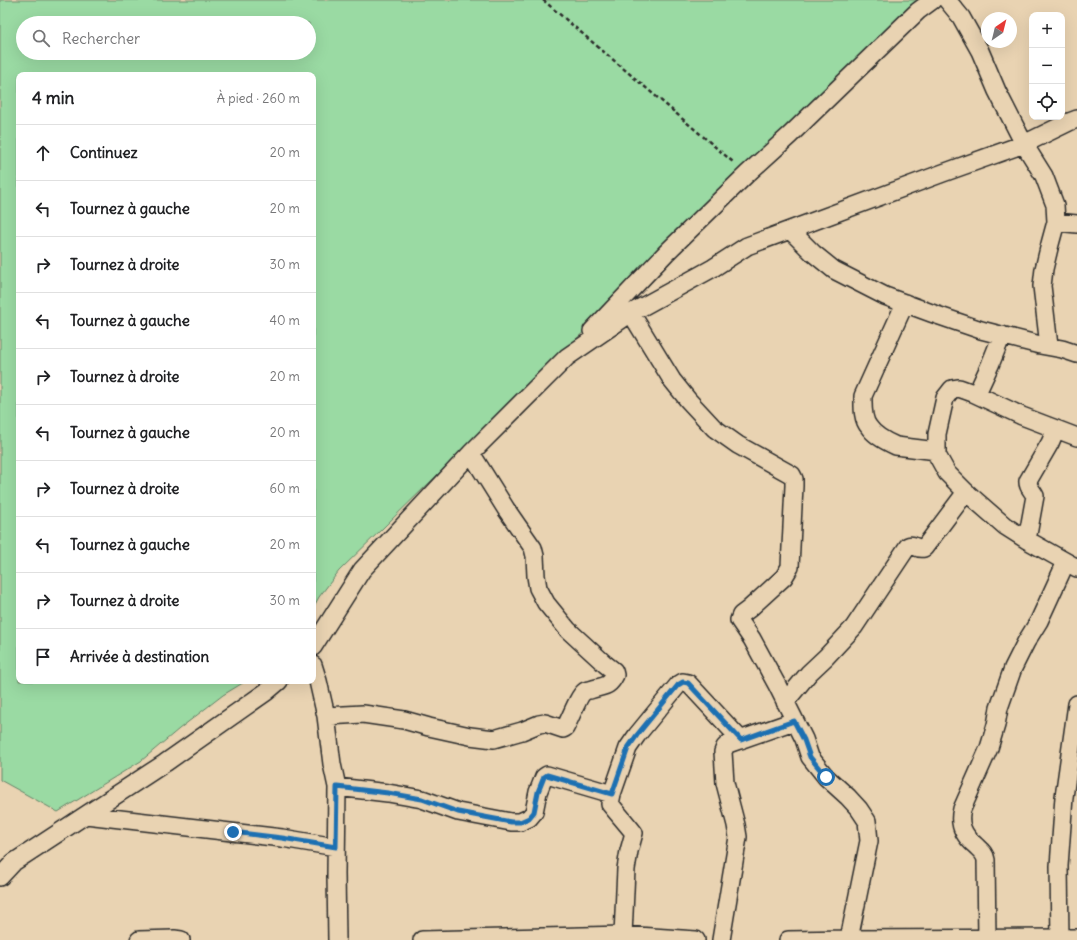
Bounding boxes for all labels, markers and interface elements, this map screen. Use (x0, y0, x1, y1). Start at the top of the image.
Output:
north arrow (981, 12, 1017, 48)
map controls (1029, 12, 1065, 120)
button: + (1029, 12, 1065, 48)
search box (16, 16, 316, 60)
icon: search (30, 27, 52, 49)
text: Rechercher (62, 29, 140, 48)
button: − (1029, 48, 1065, 84)
button: locate (1029, 84, 1065, 120)
text: 4 min (32, 87, 74, 109)
text: À pied · 260 m (217, 90, 300, 107)
icon: ahead (32, 142, 54, 164)
text: Continuez (70, 143, 138, 162)
text: 20 m (270, 144, 300, 161)
icon: left (32, 198, 54, 220)
text: Tournez à gauche (70, 199, 190, 218)
text: 20 m (270, 200, 300, 217)
icon: right (32, 254, 54, 276)
text: Tournez à droite (70, 255, 179, 274)
text: 30 m (270, 256, 300, 273)
icon: left (32, 310, 54, 332)
text: Tournez à gauche (70, 311, 190, 330)
text: 40 m (269, 312, 300, 329)
icon: right (32, 366, 54, 388)
text: Tournez à droite (70, 367, 179, 386)
text: 20 m (270, 368, 300, 385)
icon: left (32, 422, 54, 444)
text: Tournez à gauche (70, 423, 190, 442)
text: 20 m (270, 424, 300, 441)
icon: right (32, 478, 54, 500)
text: Tournez à droite (70, 479, 179, 498)
text: 60 m (269, 480, 300, 497)
icon: left (32, 534, 54, 556)
text: Tournez à gauche (70, 535, 190, 554)
text: 20 m (270, 536, 300, 553)
icon: right (32, 590, 54, 612)
text: Tournez à droite (70, 591, 179, 610)
text: 30 m (270, 592, 300, 609)
icon: arrive (32, 646, 54, 668)
text: Arrivée à destination (70, 647, 209, 666)
route start (817, 768, 835, 786)
route end (224, 823, 242, 841)

